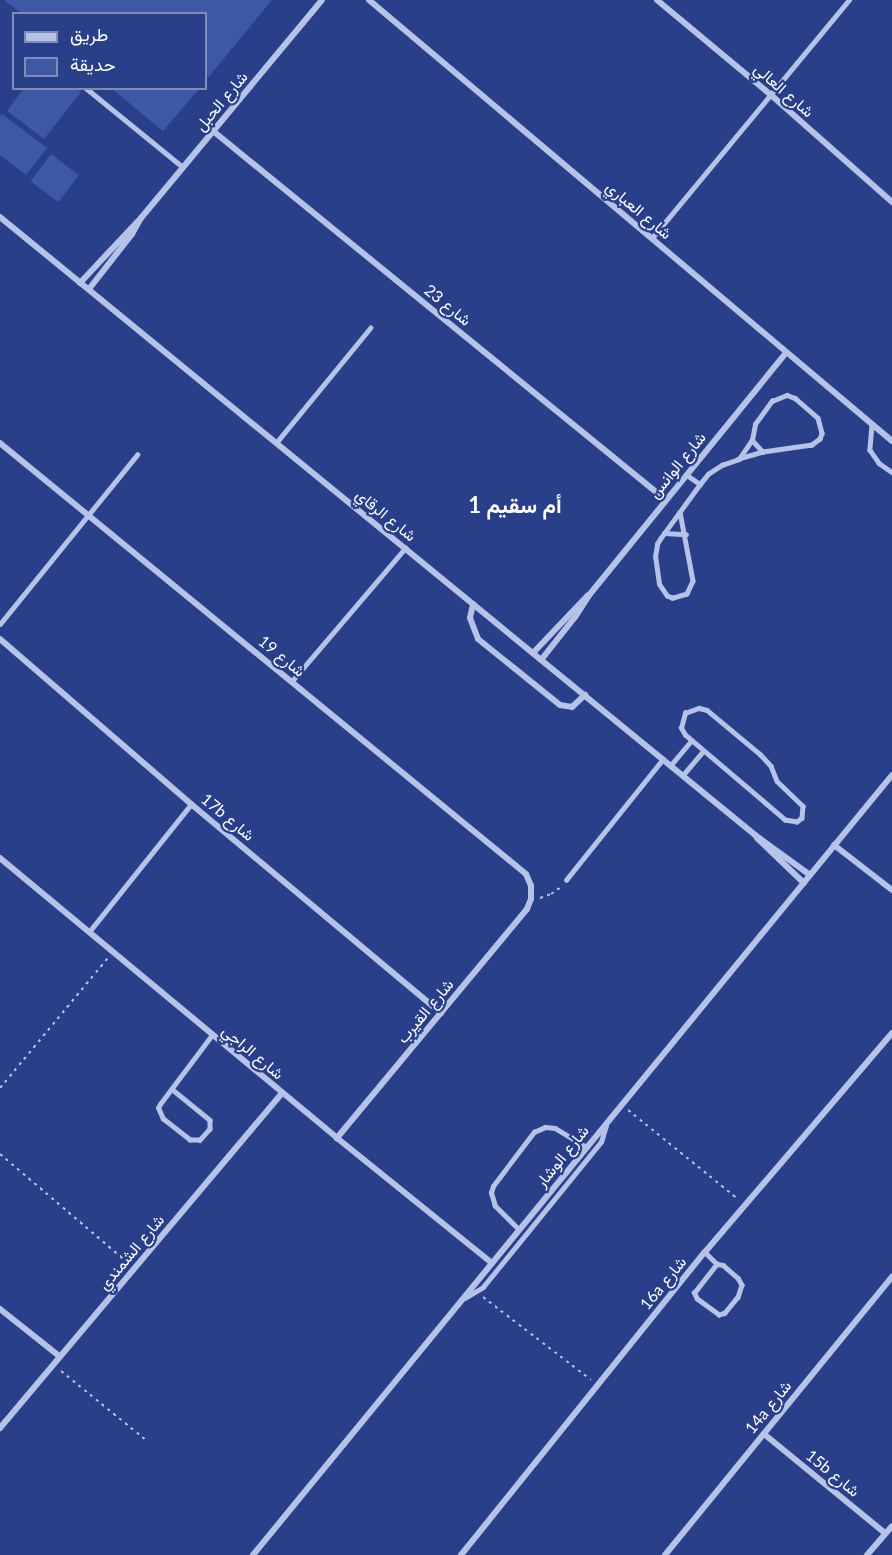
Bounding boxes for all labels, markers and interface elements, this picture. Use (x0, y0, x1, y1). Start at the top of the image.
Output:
legend (12, 12, 207, 90)
text: طريق (70, 23, 108, 45)
text: حديقة (70, 53, 116, 75)
street label: شارع العالي (750, 59, 818, 121)
street label: شارع الحبل (191, 67, 251, 135)
street label: شارع العباري (602, 177, 676, 243)
street label: شارع 23 (421, 280, 475, 330)
street label: شارع الوانس (644, 428, 710, 502)
street label: شارع الرقاي (352, 485, 420, 545)
district label: أم سقيم 1 (468, 492, 562, 518)
street label: شارع 19 (255, 631, 309, 681)
street label: 17b شارع (197, 789, 259, 845)
street label: شارع القيرب (393, 975, 457, 1047)
street label: شارع الراجي (218, 1021, 288, 1083)
street label: شارع الوشار (531, 1121, 593, 1191)
street label: شارع الشمندي (94, 1210, 168, 1294)
street label: 16a شارع (636, 1253, 690, 1313)
street label: 14a شارع (741, 1377, 795, 1437)
street label: 15b شارع (802, 1445, 864, 1501)

